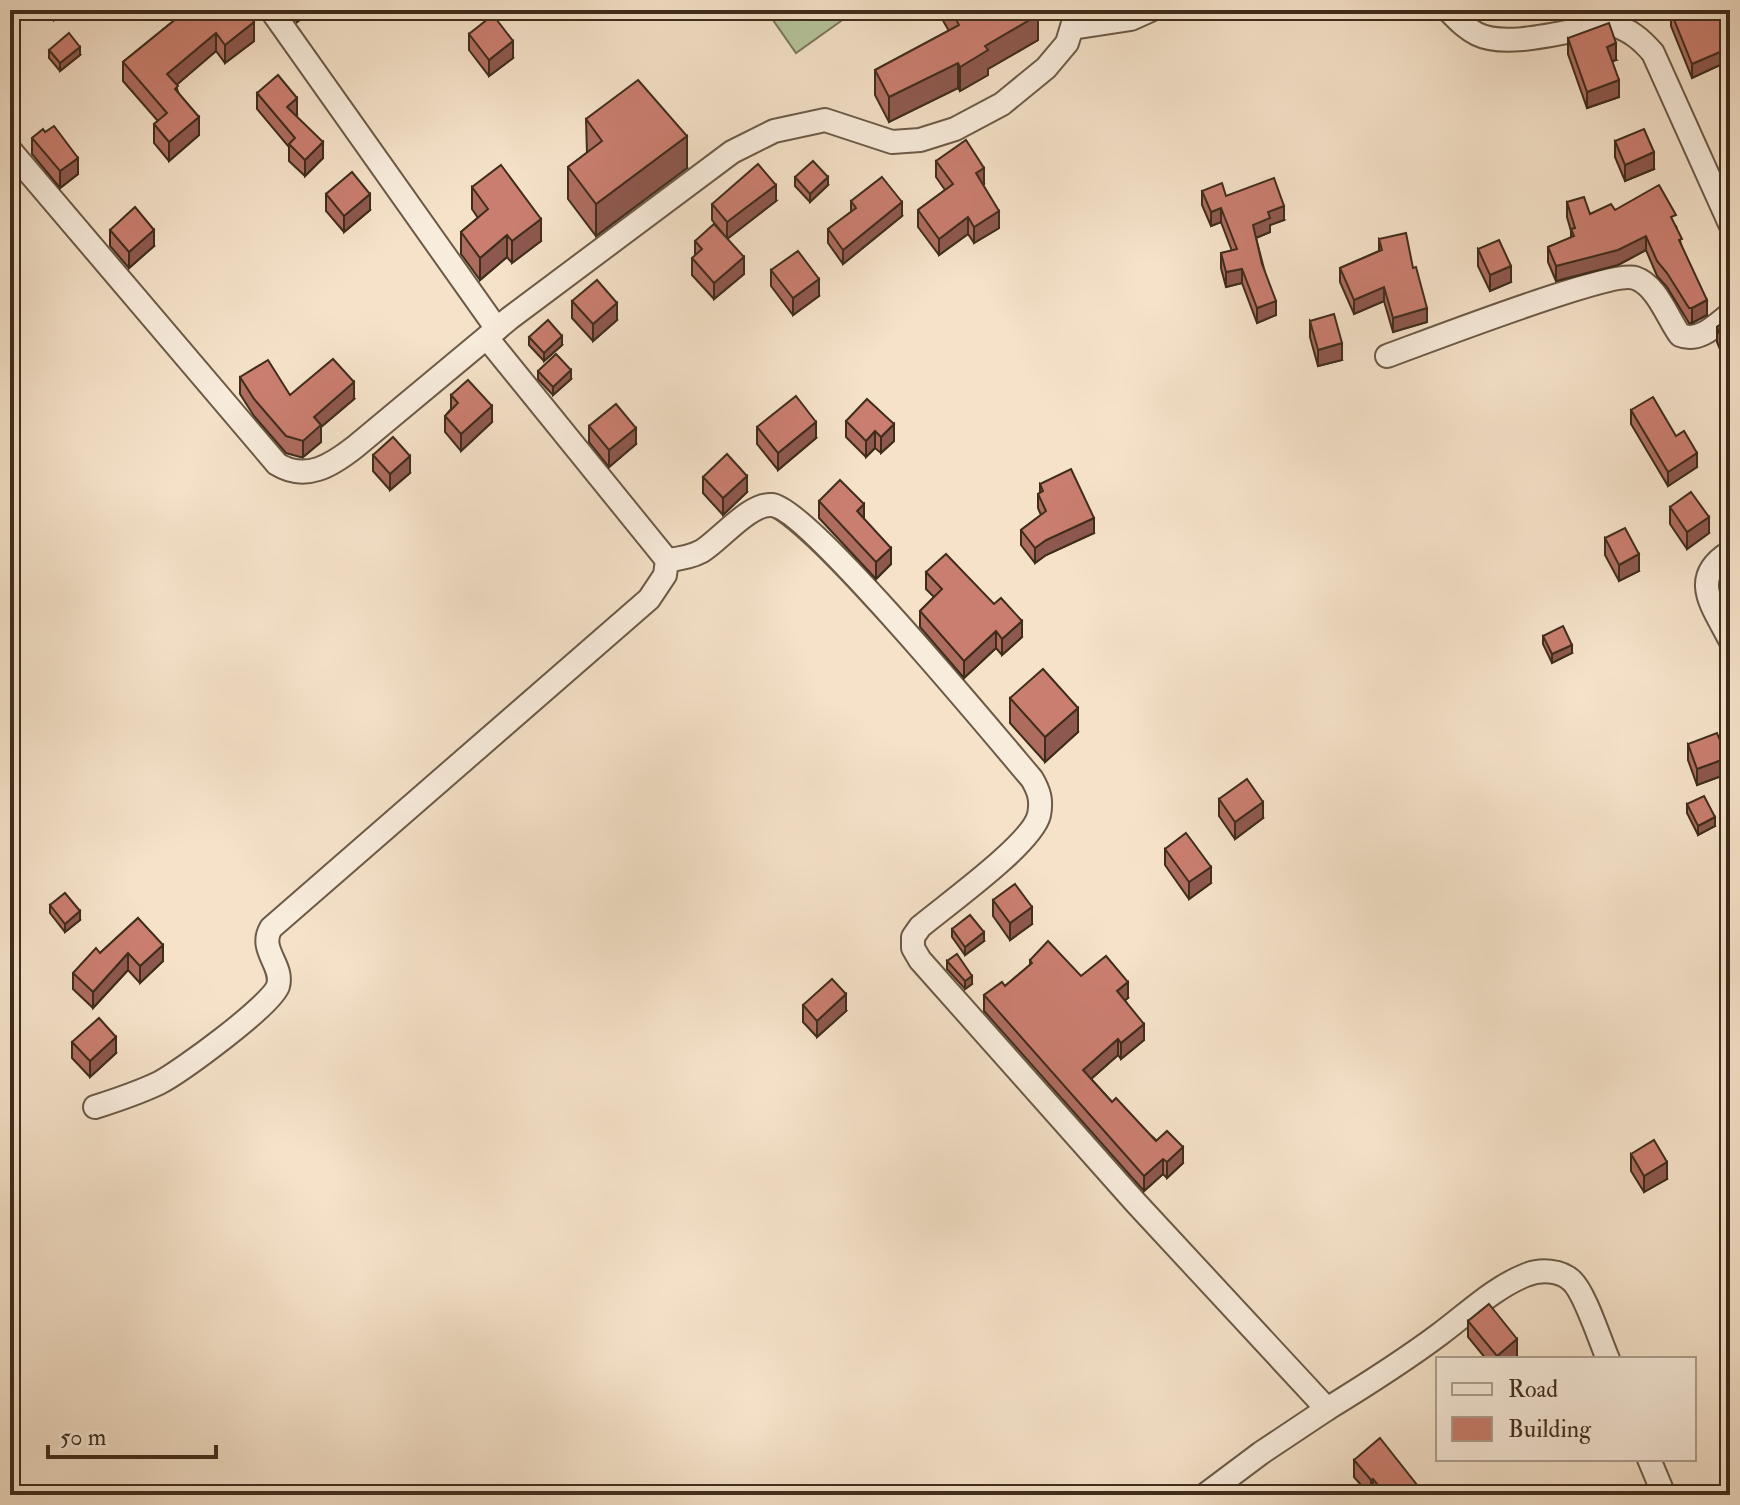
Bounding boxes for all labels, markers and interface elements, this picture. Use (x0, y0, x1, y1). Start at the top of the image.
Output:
legend (1436, 1357, 1696, 1461)
text: Road (1508, 1374, 1558, 1405)
scale bar (48, 1409, 216, 1459)
text: Building (1508, 1414, 1592, 1445)
text: 50 m (60, 1422, 107, 1453)

